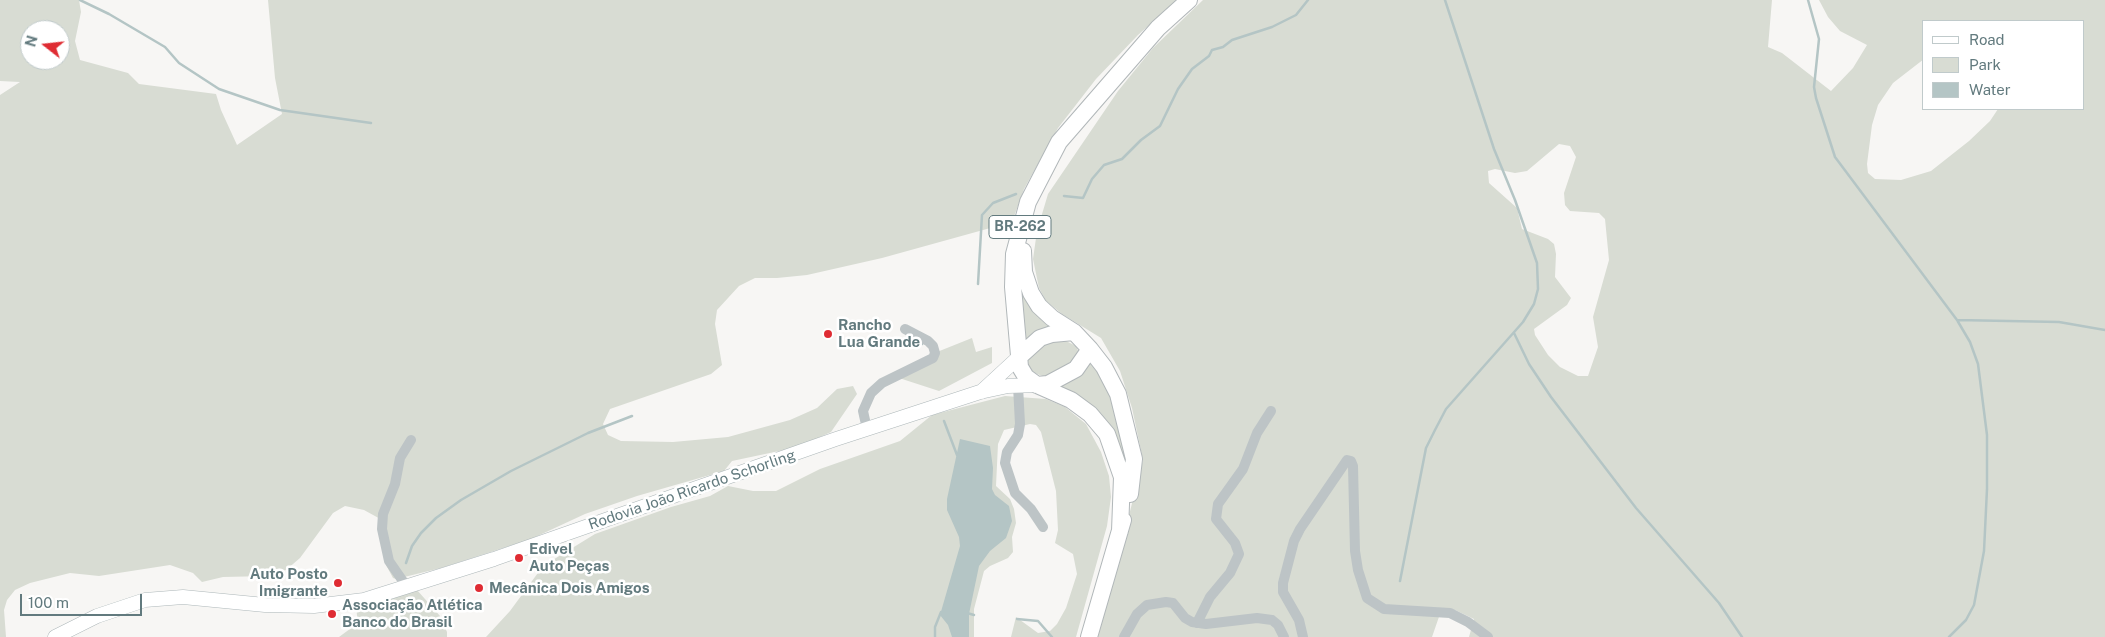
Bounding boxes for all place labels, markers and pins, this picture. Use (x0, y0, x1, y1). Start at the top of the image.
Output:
place label: Rancho Lua Grande (838, 316, 920, 351)
marker: Rancho Lua Grande (822, 328, 834, 340)
place label: Edivel Auto Peças (529, 540, 609, 575)
marker: Edivel Auto Peças (513, 552, 525, 564)
place label: Auto Posto Imigrante (250, 565, 328, 600)
marker: Auto Posto Imigrante (332, 577, 344, 589)
place label: Mecânica Dois Amigos (489, 579, 650, 597)
marker: Mecânica Dois Amigos (473, 582, 485, 594)
place label: Associação Atlética Banco do Brasil (342, 596, 483, 631)
marker: Associação Atlética Banco do Brasil (326, 608, 338, 620)

